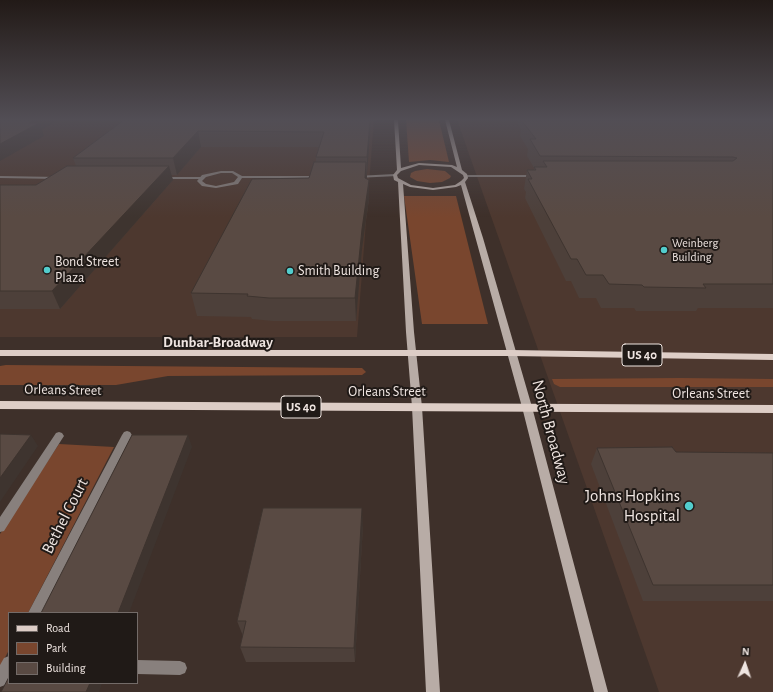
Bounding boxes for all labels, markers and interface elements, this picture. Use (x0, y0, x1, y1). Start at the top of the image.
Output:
place label: Weinberg Building (672, 236, 718, 264)
marker: Weinberg Building (659, 245, 669, 255)
place label: Bond Street Plaza (55, 254, 119, 286)
place label: Smith Building (298, 263, 379, 279)
marker: Bond Street Plaza (42, 265, 52, 275)
marker: Smith Building (285, 266, 295, 276)
district label: Dunbar-Broadway (163, 333, 273, 351)
road number: US 40 (622, 344, 662, 366)
street label: North Broadway (527, 377, 575, 487)
street label: Orleans Street (24, 381, 102, 399)
street label: Orleans Street (348, 384, 426, 400)
street label: Orleans Street (672, 386, 750, 402)
road number: US 40 (281, 396, 321, 418)
street label: Bethel Court (37, 475, 93, 557)
place label: Johns Hopkins Hospital (585, 486, 680, 526)
marker: Johns Hopkins Hospital (683, 500, 695, 512)
legend (8, 612, 138, 684)
text: Road (46, 622, 70, 634)
text: Park (46, 642, 67, 654)
north arrow (725, 644, 765, 684)
text: N (742, 646, 750, 657)
text: Building (46, 662, 86, 674)

